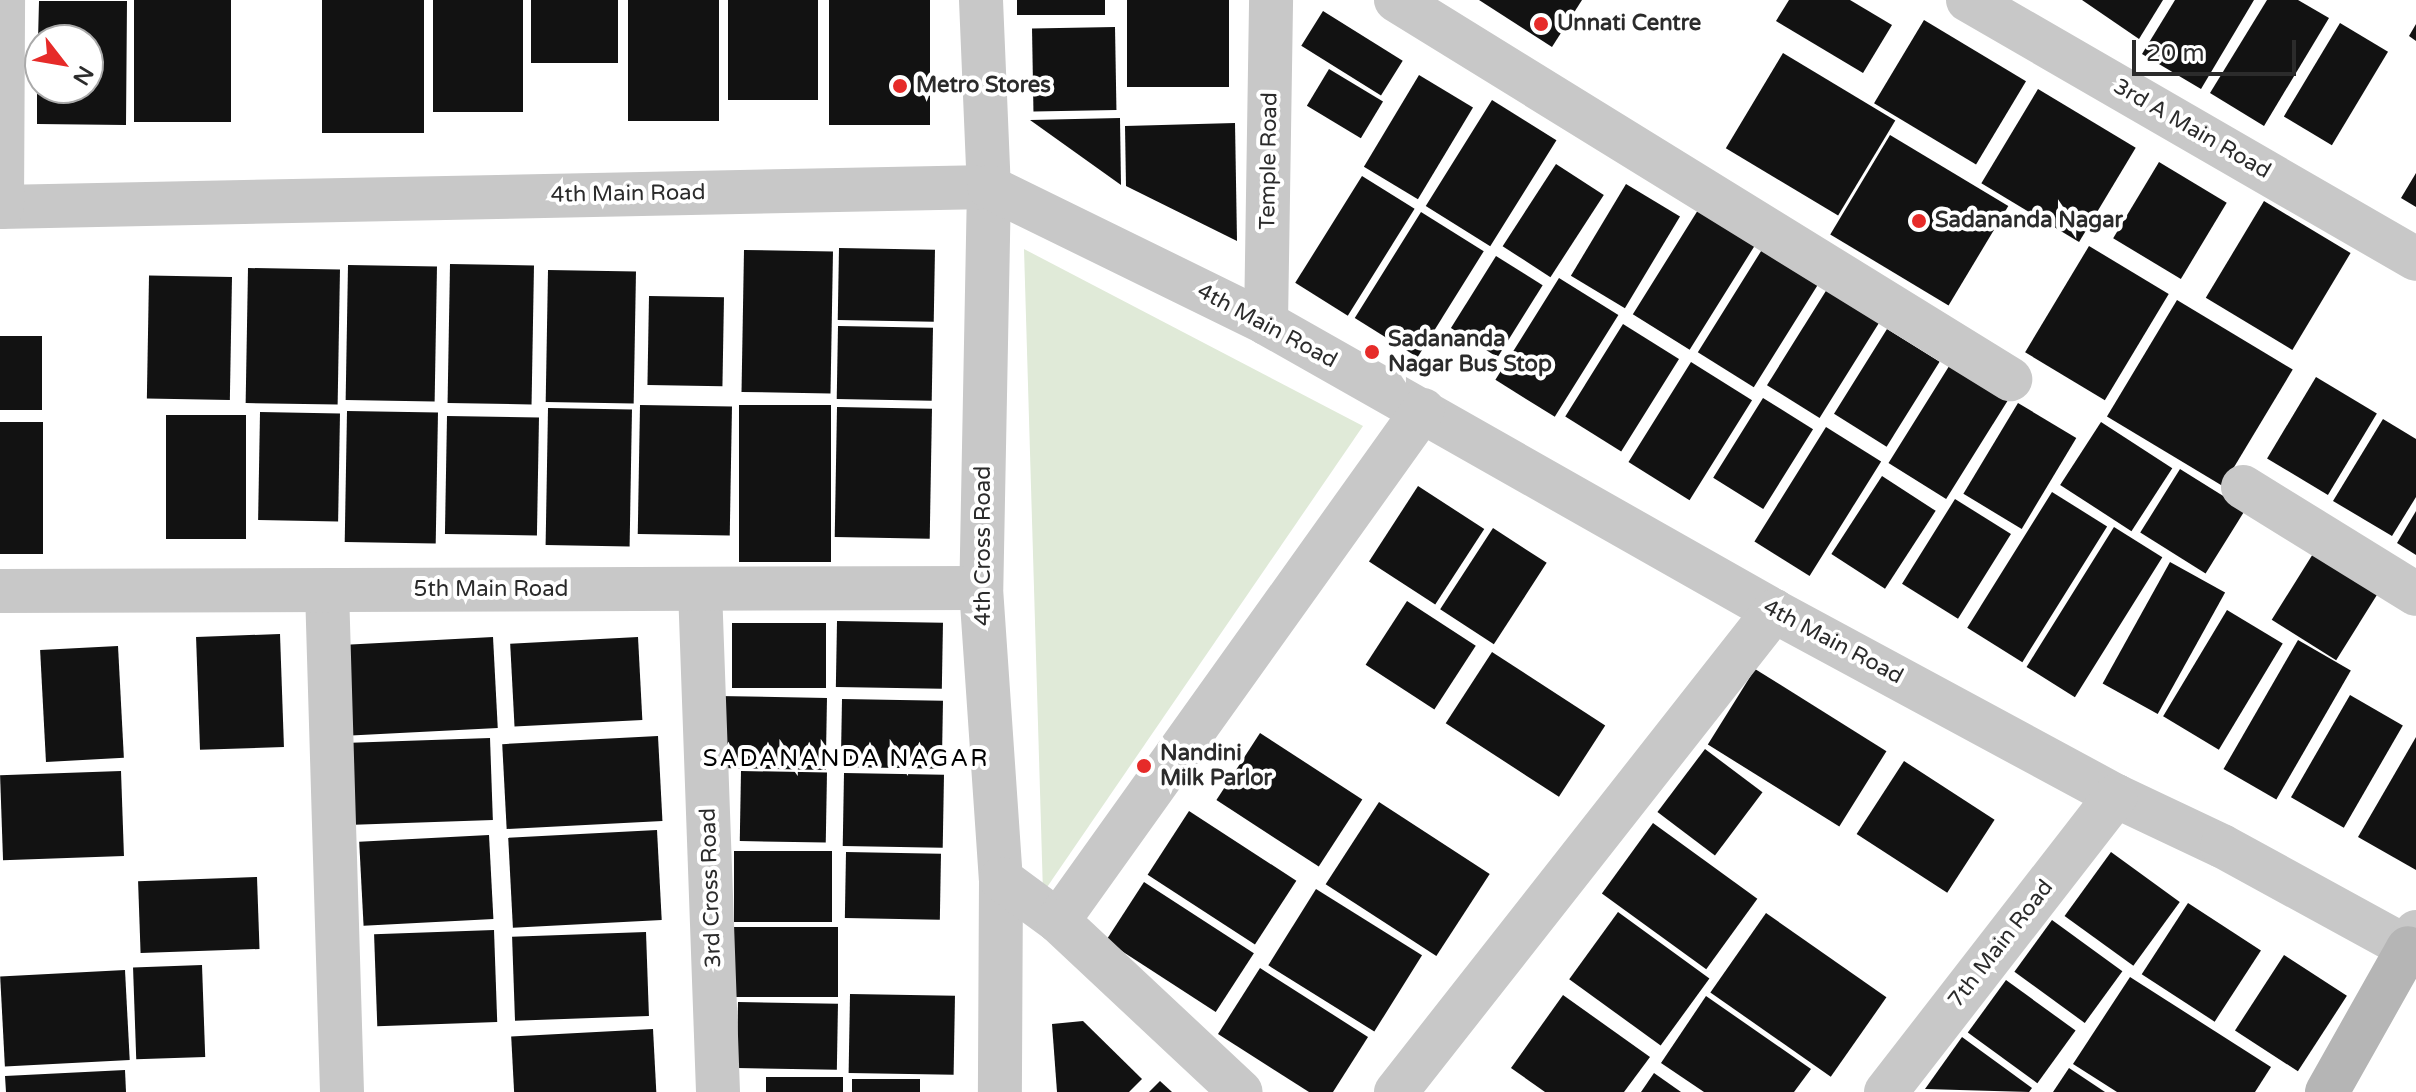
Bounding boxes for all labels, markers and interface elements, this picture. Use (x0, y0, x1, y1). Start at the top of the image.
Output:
place label: Unnati Centre (1557, 11, 1701, 37)
marker: Unnati Centre (1532, 15, 1550, 33)
north arrow (24, 24, 104, 104)
scale bar (2136, 24, 2300, 74)
text: 20 m (2146, 39, 2204, 68)
text: N (67, 61, 99, 90)
place label: Metro Stores (916, 73, 1051, 99)
street label: 3rd A Main Road (2109, 73, 2275, 185)
marker: Metro Stores (891, 77, 909, 95)
street label: Temple Road (1255, 92, 1283, 230)
street label: 4th Main Road (550, 179, 706, 209)
place label: Sadananda Nagar (1935, 208, 2123, 234)
marker: Sadananda Nagar (1910, 212, 1928, 230)
street label: 4th Main Road (1192, 278, 1342, 374)
place label: Sadananda Nagar Bus Stop (1388, 326, 1552, 378)
marker: Sadananda Nagar Bus Stop (1363, 343, 1381, 361)
street label: 4th Cross Road (971, 466, 997, 626)
street label: 5th Main Road (414, 577, 568, 603)
street label: 4th Main Road (1758, 594, 1908, 690)
place label: Nandini Milk Parlor (1160, 740, 1272, 792)
district label: SADANANDA NAGAR (703, 745, 989, 773)
marker: Nandini Milk Parlor (1135, 757, 1153, 775)
street label: 3rd Cross Road (695, 807, 727, 969)
street label: 7th Main Road (1943, 875, 2059, 1013)

